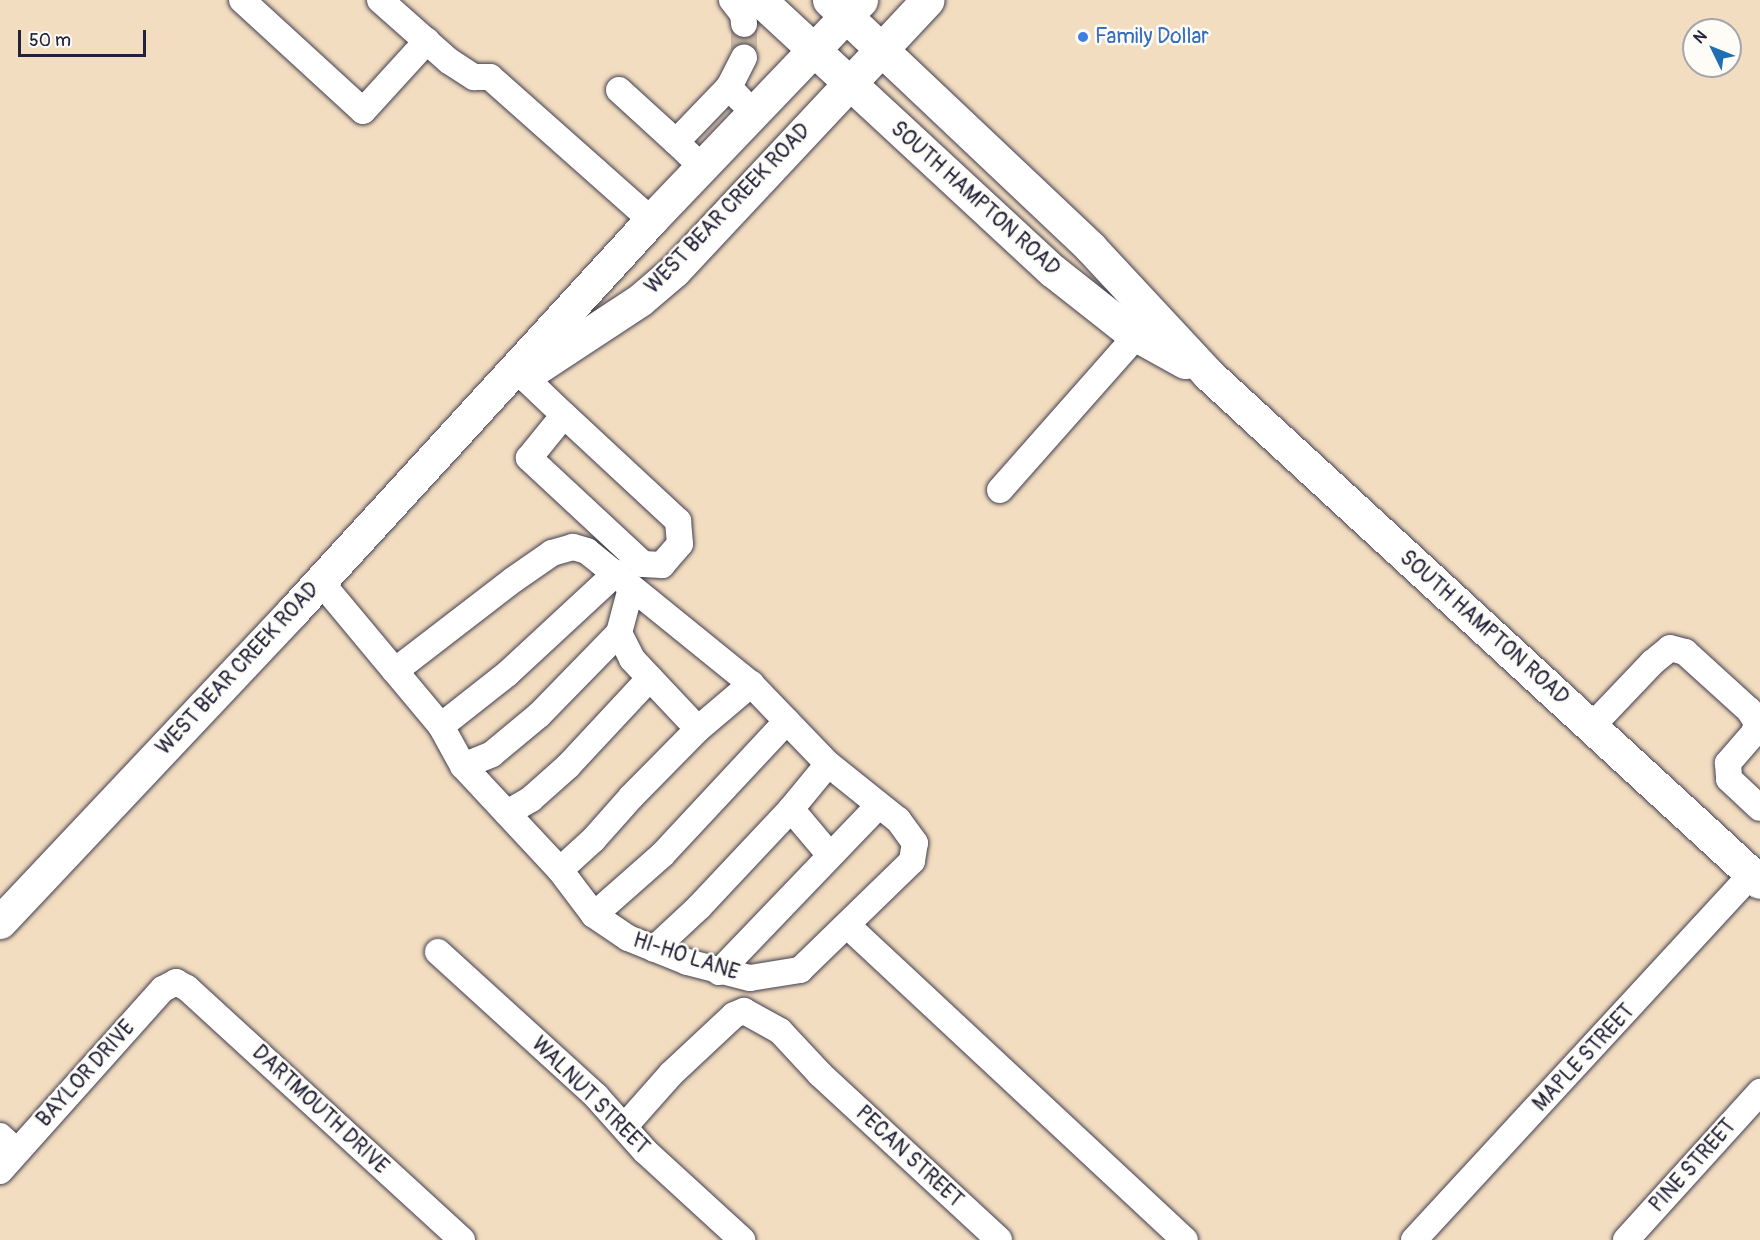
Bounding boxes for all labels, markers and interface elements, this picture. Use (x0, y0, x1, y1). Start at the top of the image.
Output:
scale bar (21, 18, 148, 56)
north arrow (1682, 18, 1742, 78)
place label: Family Dollar (1095, 24, 1209, 50)
text: N (1689, 26, 1711, 48)
text: 50 m (29, 29, 71, 52)
marker: Family Dollar (1076, 30, 1090, 44)
street label: SOUTH HAMPTON ROAD (885, 116, 1065, 282)
street label: WEST BEAR CREEK ROAD (640, 119, 816, 299)
street label: SOUTH HAMPTON ROAD (1394, 545, 1574, 711)
street label: WEST BEAR CREEK ROAD (151, 577, 325, 761)
street label: HI-HO LANE (630, 928, 742, 986)
street label: MAPLE STREET (1528, 999, 1640, 1117)
street label: BAYLOR DRIVE (32, 1016, 140, 1132)
street label: WALNUT STREET (526, 1032, 654, 1160)
street label: DARTMOUTH DRIVE (247, 1040, 393, 1180)
street label: PECAN STREET (850, 1101, 968, 1213)
street label: PINE STREET (1645, 1114, 1741, 1218)

